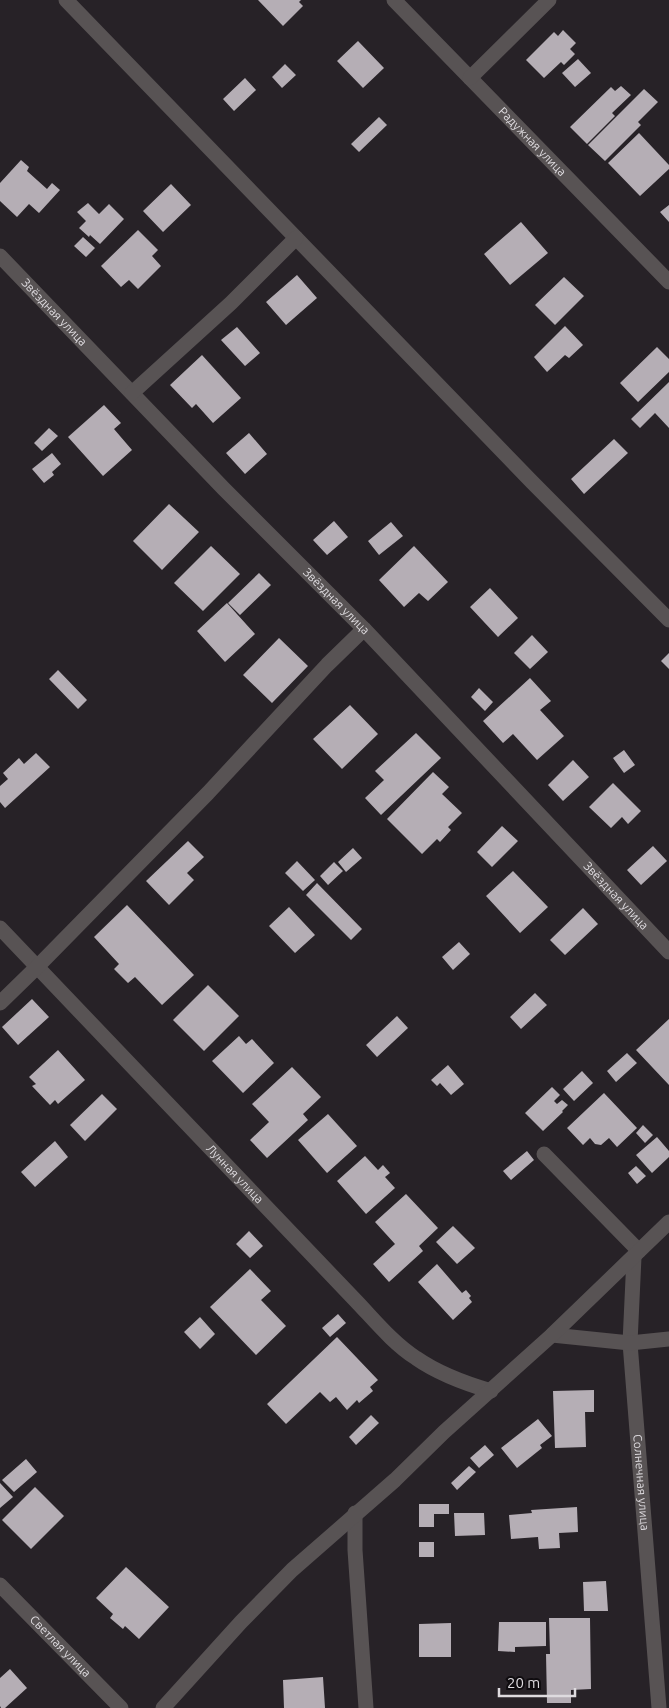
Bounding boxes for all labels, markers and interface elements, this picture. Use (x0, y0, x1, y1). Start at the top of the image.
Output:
street label: Радужная улица (496, 104, 569, 178)
street label: Звёздная улица (19, 276, 90, 348)
street label: Звёздная улица (301, 565, 372, 637)
street label: Звёздная улица (581, 859, 651, 932)
street label: Лунная улица (204, 1141, 266, 1206)
street label: Солнечная улица (631, 1434, 652, 1531)
street label: Светлая улица (28, 1613, 94, 1679)
scale bar (499, 1666, 575, 1698)
text: 20 m (507, 1674, 540, 1691)

